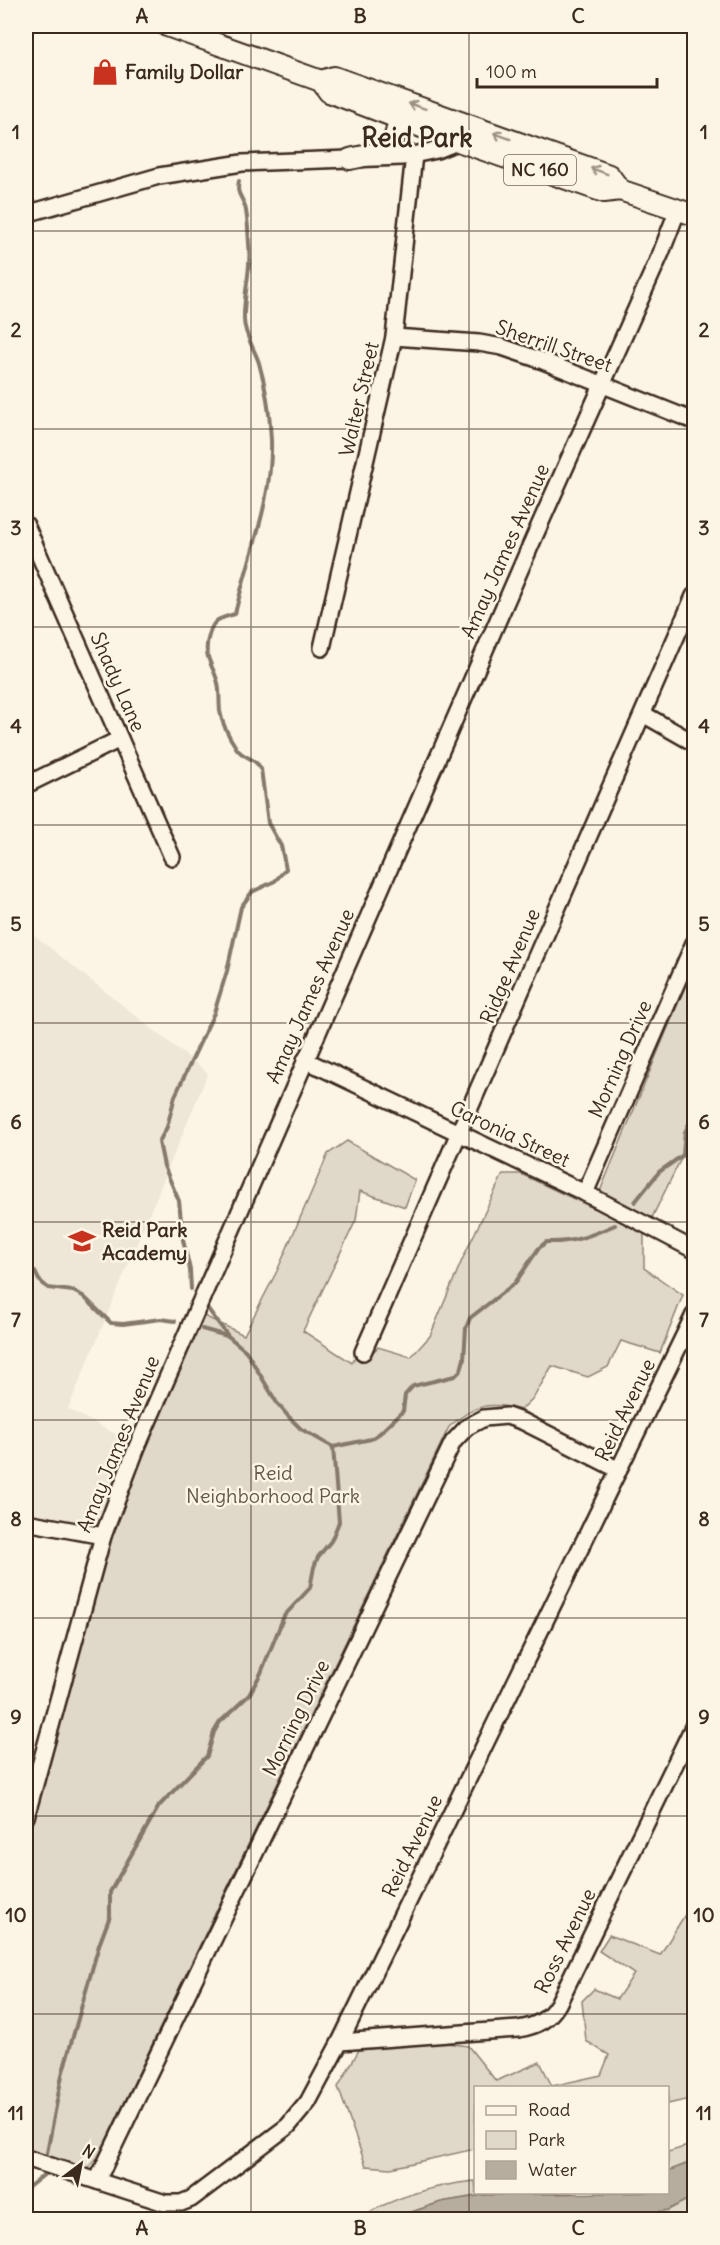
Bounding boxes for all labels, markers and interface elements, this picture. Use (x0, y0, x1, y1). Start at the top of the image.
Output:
text: A (136, 3, 149, 28)
text: B (353, 3, 367, 28)
text: C (571, 3, 585, 28)
scale bar (477, 51, 657, 89)
shop icon: Family Dollar (90, 57, 120, 87)
place label: Family Dollar (125, 59, 244, 84)
text: 100 m (486, 60, 537, 83)
one-way arrow (408, 99, 427, 110)
text: 1 (12, 119, 20, 144)
text: 1 (700, 119, 708, 144)
district label: Reid Park (361, 121, 473, 154)
one-way arrow (494, 130, 512, 141)
road number: NC 160 (504, 155, 576, 185)
one-way arrow (590, 165, 609, 176)
street label: Sherrill Street (493, 314, 616, 377)
text: 2 (11, 317, 22, 342)
text: 2 (699, 317, 710, 342)
street label: Walter Street (333, 339, 384, 459)
street label: Amay James Avenue (455, 460, 554, 642)
text: 3 (10, 515, 22, 540)
text: 3 (698, 515, 710, 540)
street label: Shady Lane (85, 628, 152, 735)
text: 4 (10, 713, 22, 738)
text: 4 (698, 713, 710, 738)
street label: Ridge Avenue (474, 904, 545, 1027)
street label: Amay James Avenue (260, 905, 359, 1087)
text: 5 (10, 911, 22, 936)
text: 5 (698, 911, 710, 936)
street label: Morning Drive (582, 996, 657, 1122)
street label: Caronia Street (446, 1095, 574, 1172)
text: 6 (10, 1109, 22, 1134)
text: 6 (698, 1109, 710, 1134)
place label: Reid Park Academy (102, 1217, 187, 1265)
school or university icon: Reid Park Academy (67, 1226, 97, 1256)
text: 7 (11, 1307, 21, 1332)
text: 7 (699, 1307, 709, 1332)
street label: Amay James Avenue (71, 1352, 164, 1536)
street label: Reid Avenue (589, 1354, 660, 1465)
park label: Reid Neighborhood Park (186, 1460, 360, 1508)
text: 8 (10, 1506, 22, 1531)
text: 8 (698, 1506, 710, 1531)
street label: Morning Drive (257, 1656, 334, 1780)
text: 9 (10, 1704, 22, 1729)
text: 9 (698, 1704, 710, 1729)
street label: Reid Avenue (376, 1790, 447, 1901)
street label: Ross Avenue (528, 1884, 601, 1997)
text: 10 (5, 1902, 27, 1927)
text: 10 (693, 1902, 715, 1927)
legend (474, 2086, 669, 2194)
text: Road (528, 2098, 571, 2121)
text: 11 (8, 2100, 24, 2125)
text: 11 (696, 2100, 712, 2125)
text: Park (528, 2128, 565, 2151)
north arrow (51, 2134, 111, 2194)
text: N (79, 2140, 99, 2163)
text: Water (528, 2158, 578, 2181)
text: A (136, 2215, 149, 2240)
text: B (353, 2215, 367, 2240)
text: C (571, 2215, 585, 2240)

